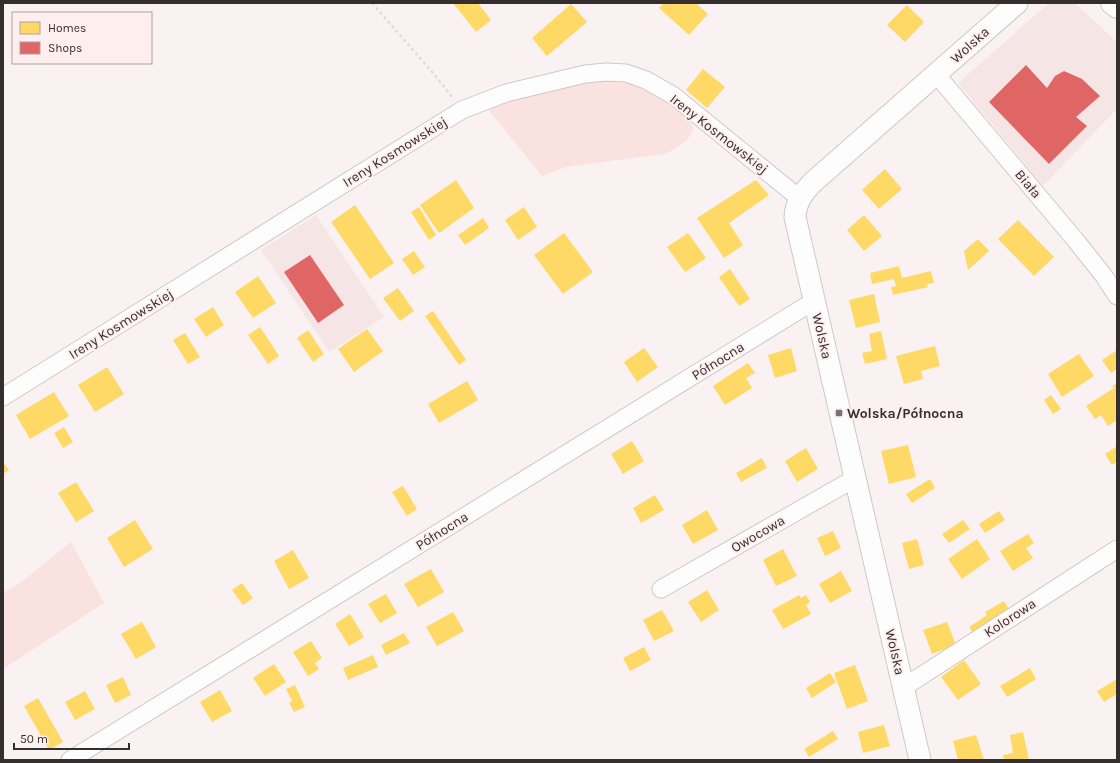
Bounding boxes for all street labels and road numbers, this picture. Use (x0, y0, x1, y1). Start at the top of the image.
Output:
street label: Wolska (947, 23, 993, 67)
street label: Ireny Kosmowskiej (667, 90, 771, 178)
street label: Ireny Kosmowskiej (340, 113, 450, 191)
street label: Biała (1011, 166, 1045, 202)
street label: Ireny Kosmowskiej (66, 285, 176, 363)
street label: Wolska (808, 311, 836, 361)
street label: Północna (689, 338, 747, 384)
street label: Północna (413, 508, 471, 554)
street label: Owocowa (728, 512, 788, 556)
street label: Kolorowa (981, 595, 1039, 641)
street label: Wolska (881, 627, 909, 677)

